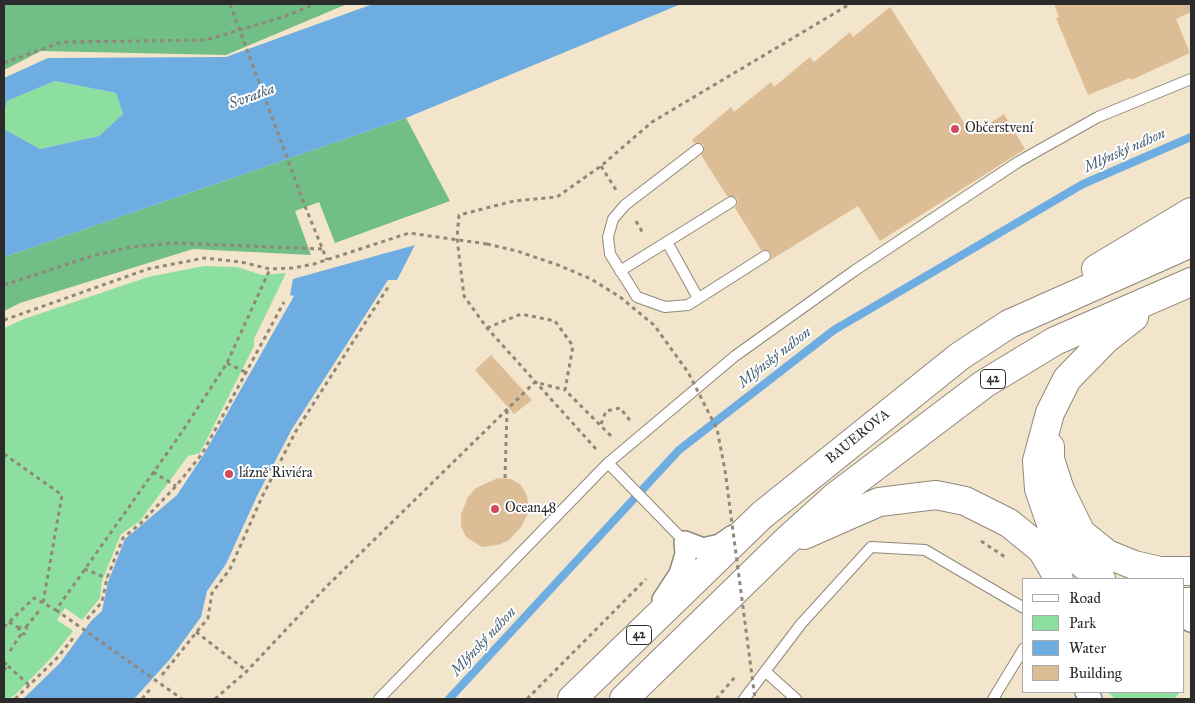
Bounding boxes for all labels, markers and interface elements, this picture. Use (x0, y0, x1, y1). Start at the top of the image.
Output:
water label: Svratka (227, 80, 277, 114)
place label: Občerstvení (965, 121, 1033, 137)
marker: Občerstvení (949, 123, 961, 135)
water label: Mlýnský náhon (1081, 125, 1169, 177)
water label: Mlýnský náhon (735, 324, 815, 392)
road number: 42 (980, 369, 1006, 388)
street label: BAUEROVA (823, 406, 893, 468)
place label: lázně Riviéra (239, 466, 313, 482)
marker: lázně Riviéra (223, 468, 235, 480)
place label: Ocean48 (505, 501, 556, 517)
marker: Ocean48 (489, 503, 501, 515)
legend (1022, 578, 1185, 693)
text: Road (1069, 589, 1101, 607)
water label: Mlýnský náhon (448, 604, 520, 680)
text: Park (1069, 614, 1096, 632)
road number: 42 (626, 626, 652, 644)
text: Water (1069, 639, 1106, 657)
text: Building (1069, 664, 1122, 682)

